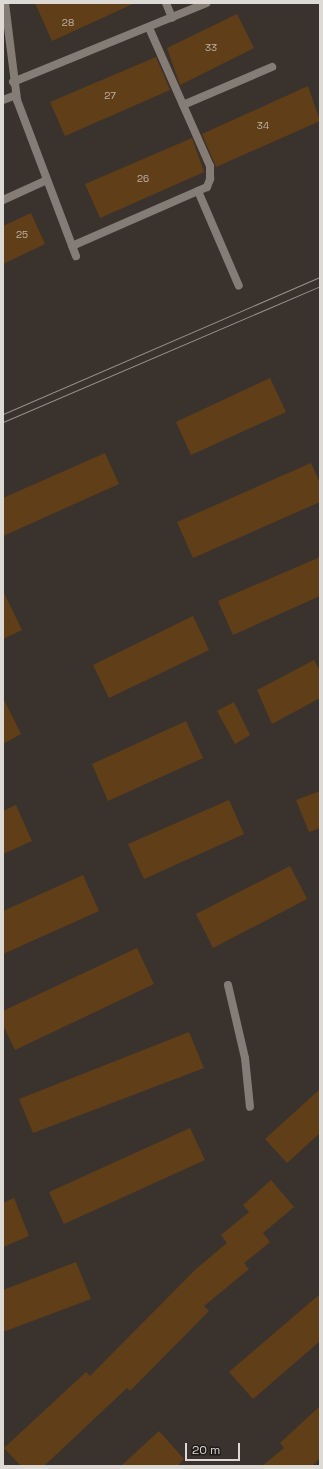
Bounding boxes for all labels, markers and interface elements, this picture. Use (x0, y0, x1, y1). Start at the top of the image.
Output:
house number: 28 (62, 17, 74, 29)
house number: 33 (205, 42, 217, 54)
house number: 27 (104, 90, 116, 102)
house number: 34 (257, 120, 269, 132)
house number: 26 (137, 173, 149, 185)
house number: 25 (16, 229, 28, 241)
scale bar (187, 1435, 242, 1461)
text: 20 m (192, 1442, 220, 1458)

